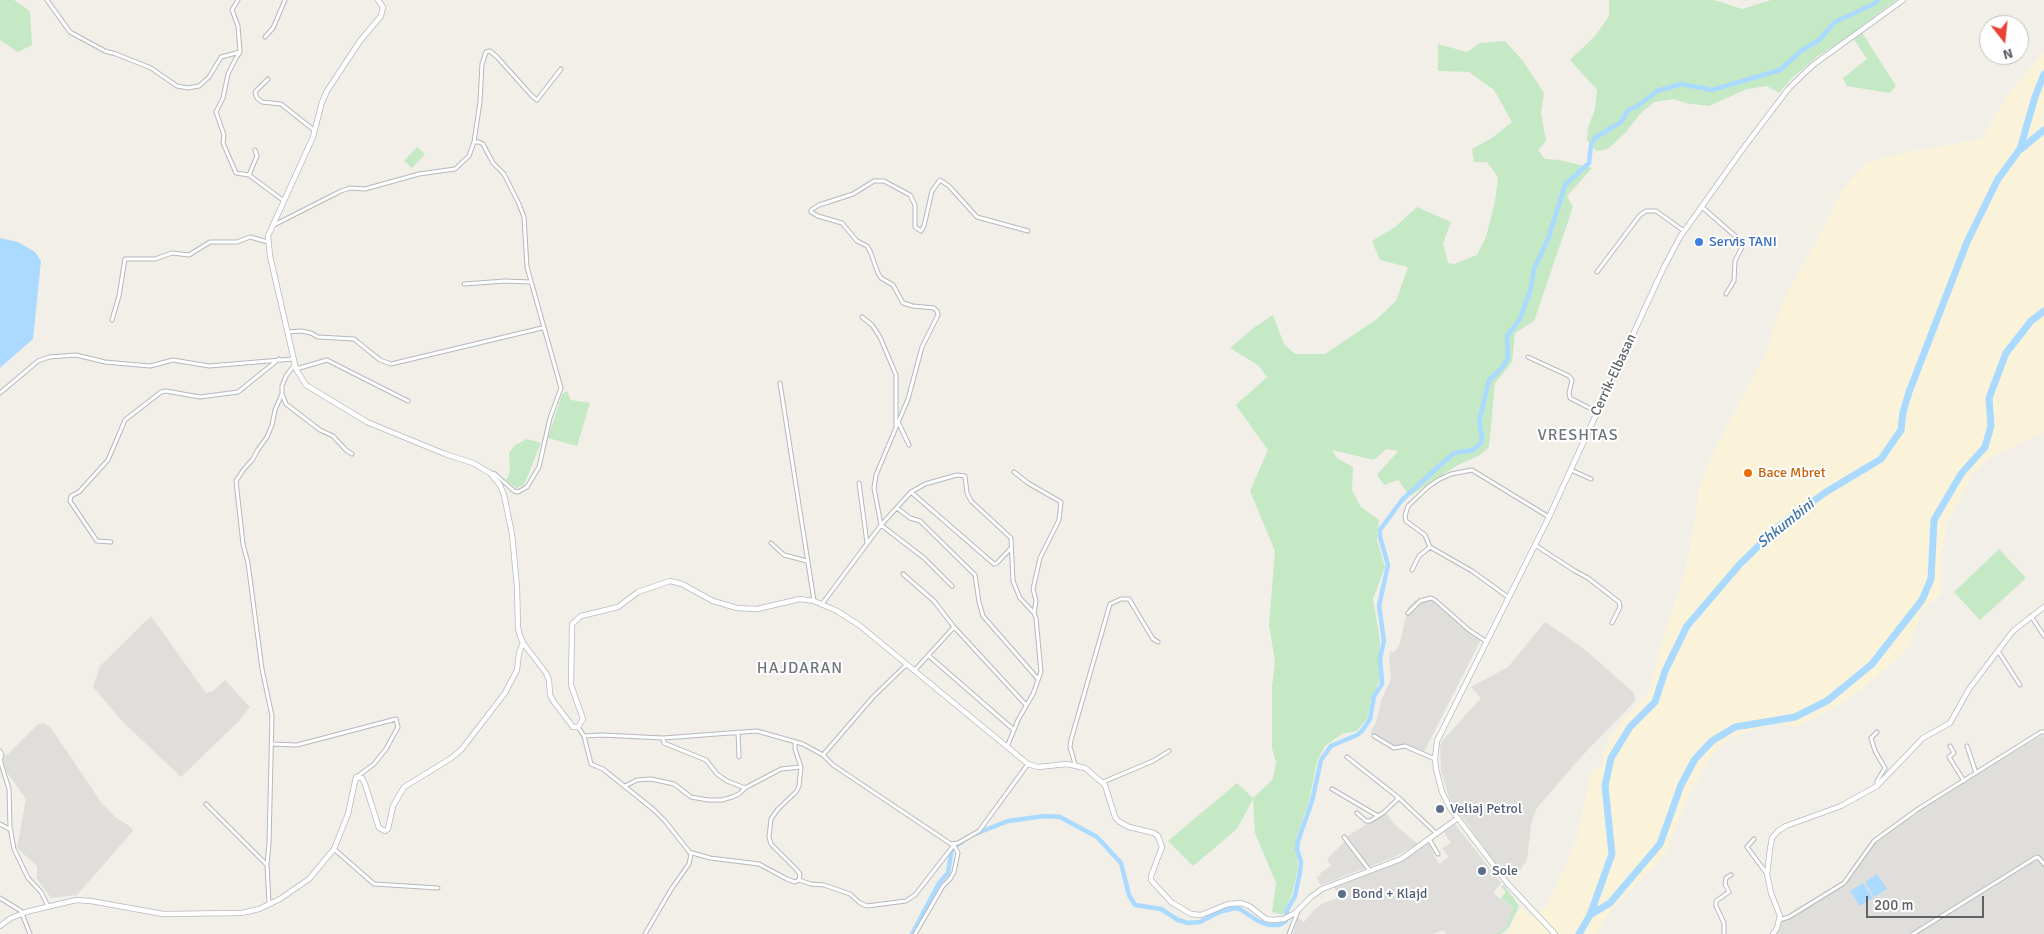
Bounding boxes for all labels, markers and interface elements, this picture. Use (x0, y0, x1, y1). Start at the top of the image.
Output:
north arrow (1979, 15, 2029, 65)
text: N (2001, 44, 2015, 63)
place label: Servis TANI (1709, 234, 1777, 250)
marker: Servis TANI (1693, 236, 1705, 248)
street label: Cerrik-Elbasan (1588, 331, 1640, 419)
district label: VRESHTAS (1536, 426, 1620, 446)
place label: Bace Mbret (1758, 465, 1826, 481)
marker: Bace Mbret (1742, 467, 1754, 479)
water label: Shkumbini (1754, 496, 1818, 552)
district label: HAJDARAN (756, 659, 844, 679)
place label: Veliaj Petrol (1450, 801, 1522, 817)
marker: Veliaj Petrol (1434, 803, 1446, 815)
place label: Sole (1492, 863, 1518, 879)
marker: Sole (1476, 865, 1488, 877)
place label: Bond + Klajd (1352, 886, 1427, 902)
scale bar (1869, 886, 1986, 918)
marker: Bond + Klajd (1336, 888, 1348, 900)
text: 200 m (1874, 896, 1914, 914)

